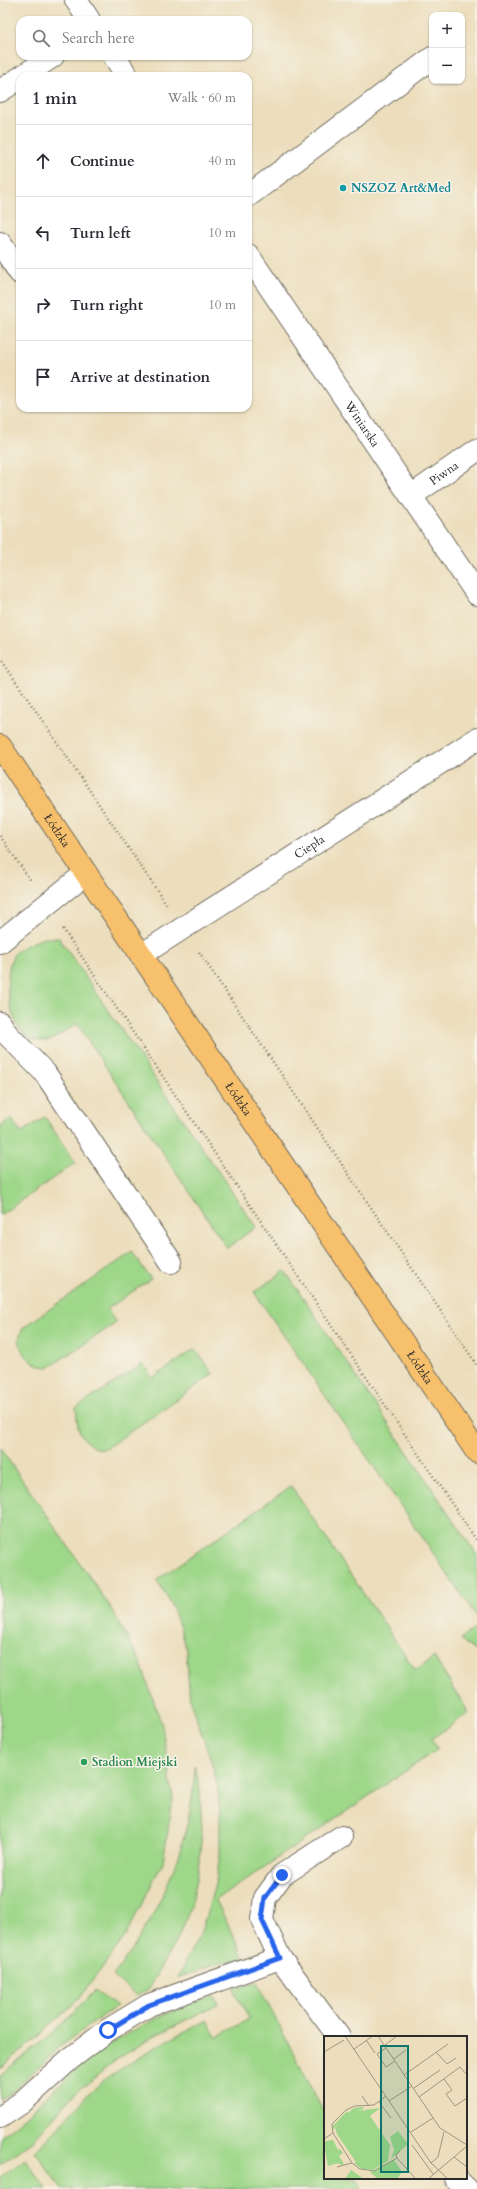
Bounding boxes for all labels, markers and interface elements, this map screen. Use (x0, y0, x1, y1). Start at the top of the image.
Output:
map controls (429, 12, 465, 84)
button: + (429, 12, 465, 48)
search box (16, 16, 252, 60)
icon: search (30, 27, 52, 49)
text: Search here (62, 28, 135, 48)
button: − (429, 48, 465, 84)
text: 1 min (32, 87, 77, 110)
text: Walk · 60 m (168, 89, 236, 107)
icon: ahead (32, 150, 54, 172)
text: Continue (70, 151, 135, 171)
text: 40 m (208, 152, 236, 170)
place label: NSZOZ Art&Med (351, 180, 451, 196)
marker: NSZOZ Art&Med (338, 183, 348, 193)
icon: left (32, 222, 54, 244)
text: Turn left (70, 223, 131, 243)
text: 10 m (208, 224, 236, 242)
icon: right (32, 294, 54, 316)
text: Turn right (70, 295, 143, 315)
text: 10 m (208, 296, 236, 314)
icon: arrive (32, 366, 54, 388)
text: Arrive at destination (70, 367, 210, 387)
street label: Winiarska (340, 397, 384, 451)
street label: Piwna (426, 457, 462, 489)
street label: Łódzka (40, 811, 75, 851)
street label: Ciepła (291, 831, 328, 862)
street label: Łódzka (221, 1079, 256, 1120)
street label: Łódzka (403, 1348, 437, 1388)
place label: Stadion Miejski (92, 1754, 177, 1770)
marker: Stadion Miejski (79, 1757, 89, 1767)
route end (273, 1866, 291, 1884)
route start (99, 2021, 117, 2039)
inset map (324, 2036, 467, 2179)

